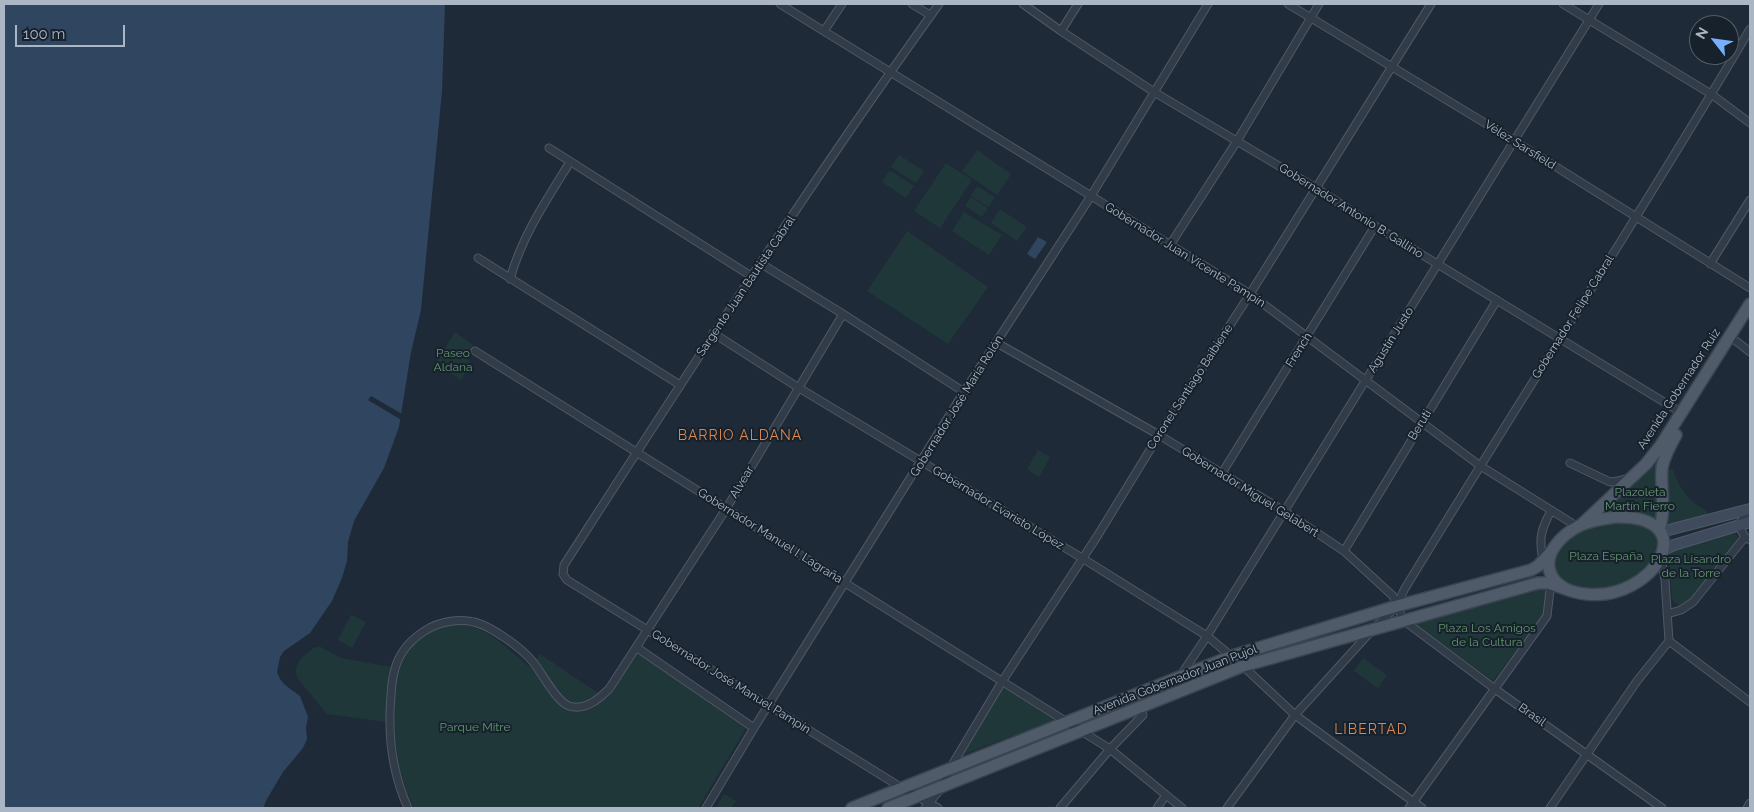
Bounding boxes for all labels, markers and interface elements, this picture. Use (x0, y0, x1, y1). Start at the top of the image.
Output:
scale bar (18, 15, 128, 47)
north arrow (1689, 15, 1739, 65)
text: N (1692, 24, 1711, 42)
text: 100 m (23, 25, 65, 43)
street label: Vélez Sarsfield (1482, 117, 1558, 173)
street label: Gobernador Antonio B. Gallino (1276, 161, 1426, 261)
street label: Gobernador Juan Vicente Pampín (1102, 199, 1268, 311)
street label: Sargento Juan Bautista Cabral (693, 213, 799, 359)
street label: Gobernador Felipe Cabral (1529, 253, 1617, 381)
street label: Agustín Justo (1365, 305, 1417, 375)
street label: Coronel Santiago Baibiene (1144, 322, 1236, 452)
street label: Avenida Gobernador Ruiz (1635, 326, 1723, 452)
street label: French (1283, 330, 1315, 370)
street label: Gobernador José María Rolón (907, 333, 1007, 479)
park label: Paseo Aldana (434, 346, 472, 374)
street label: Beruti (1405, 407, 1435, 443)
district label: BARRIO ALDANA (676, 428, 804, 444)
street label: Gobernador Miguel Gelabert (1179, 444, 1321, 540)
street label: Alvear (727, 463, 757, 501)
street label: Gobernador Evaristo López (930, 463, 1066, 553)
street label: Gobernador Manuel I. Lagraña (695, 485, 845, 587)
park label: Plazoleta Martín Fierro (1605, 485, 1675, 513)
park label: Plaza España (1569, 549, 1643, 563)
park label: Plaza Lisandro de la Torre (1651, 552, 1731, 580)
park label: Plaza Los Amigos de la Cultura (1438, 621, 1536, 649)
street label: Gobernador José Manuel Pampín (649, 627, 813, 737)
street label: Avenida Gobernador Juan Pujol (1091, 642, 1259, 718)
street label: Brasil (1515, 700, 1549, 730)
park label: Parque Mitre (440, 720, 510, 734)
district label: LIBERTAD (1333, 722, 1409, 738)

